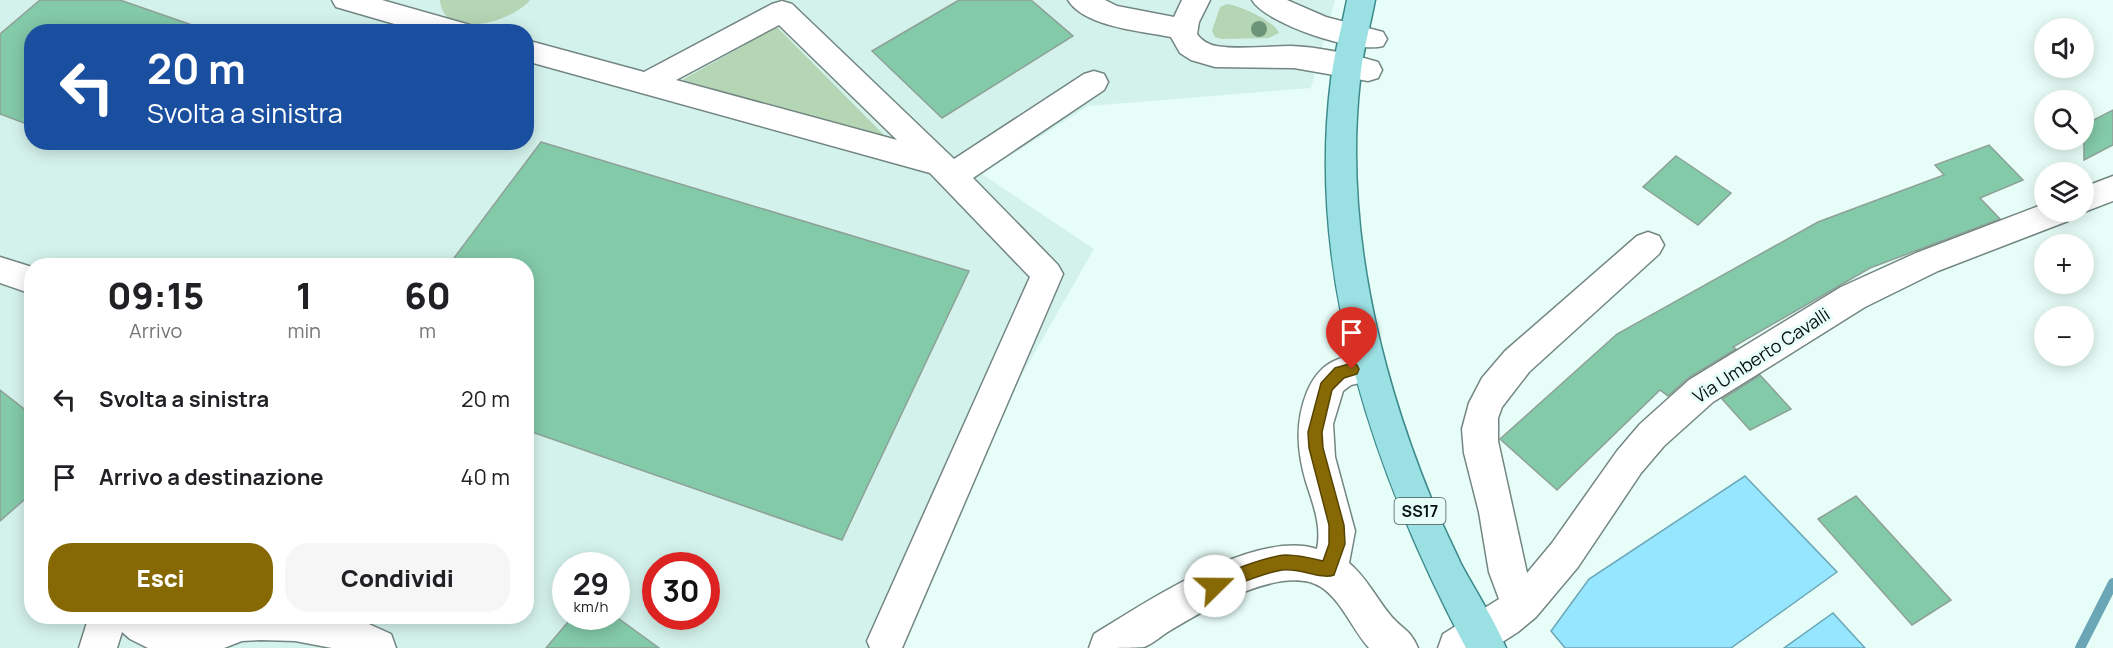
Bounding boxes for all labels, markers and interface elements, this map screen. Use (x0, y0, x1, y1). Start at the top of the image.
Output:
map controls (2034, 18, 2094, 366)
button: sound (2034, 18, 2094, 78)
text: 20 m (147, 39, 246, 97)
icon: left (48, 48, 126, 126)
button: search (2034, 90, 2094, 150)
text: Svolta a sinistra (147, 94, 343, 131)
button: layers (2034, 162, 2094, 222)
button: + (2034, 234, 2094, 294)
text: 09:15 (107, 271, 204, 320)
text: 1 (296, 271, 312, 320)
text: 60 (404, 271, 451, 320)
street label: Via Umberto Cavalli (1688, 302, 1834, 408)
button: − (2034, 306, 2094, 366)
pin (1326, 307, 1377, 369)
icon: arrive (1335, 316, 1368, 349)
text: Arrivo (129, 317, 182, 344)
text: min (287, 317, 321, 344)
text: m (419, 317, 436, 344)
icon: left (48, 383, 81, 416)
text: Svolta a sinistra (99, 384, 269, 414)
text: 20 m (461, 384, 510, 414)
icon: arrive (48, 461, 81, 494)
text: Arrivo a destinazione (99, 462, 323, 492)
text: 40 m (461, 462, 510, 492)
road number: SS17 (1394, 498, 1446, 524)
button: Esci (48, 543, 273, 612)
button: Condividi (285, 543, 510, 612)
speed limit sign: 30 (642, 552, 720, 630)
position arrow (1183, 554, 1247, 618)
text: 29 (573, 563, 609, 604)
text: km/h (574, 596, 608, 617)

